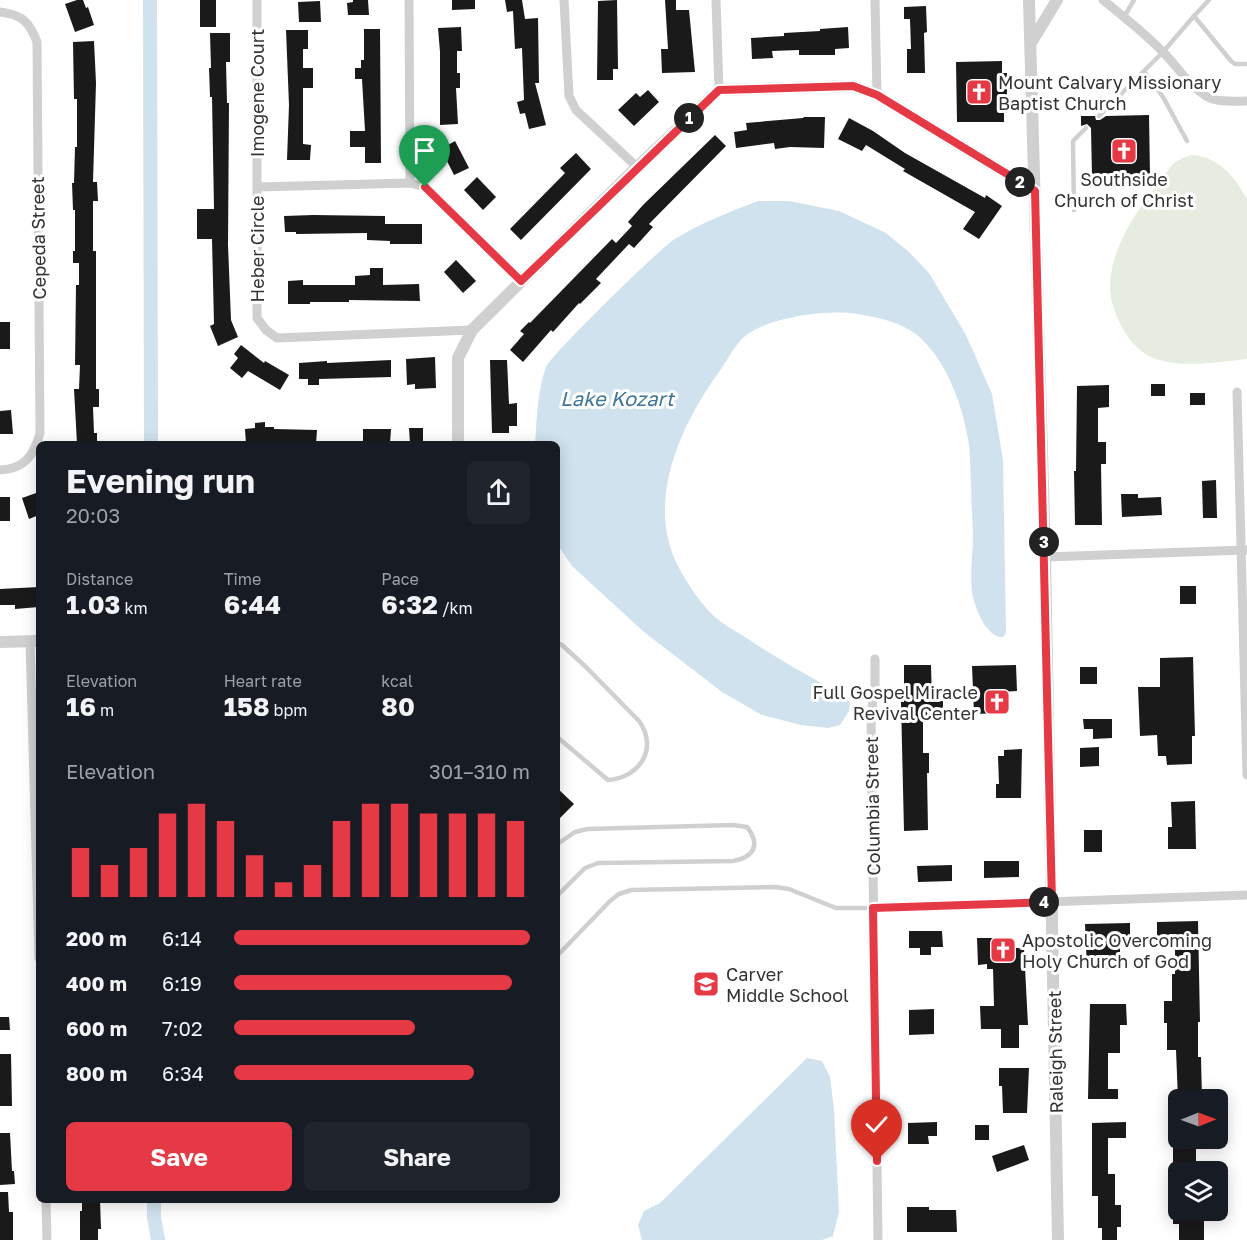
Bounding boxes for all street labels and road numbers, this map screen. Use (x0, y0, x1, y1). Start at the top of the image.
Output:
street label: Imogene Court (246, 29, 268, 157)
street label: Cepeda Street (26, 176, 50, 300)
street label: Heber Circle (246, 196, 268, 302)
street label: Columbia Street (860, 736, 884, 876)
street label: Raleigh Street (1043, 990, 1067, 1114)

